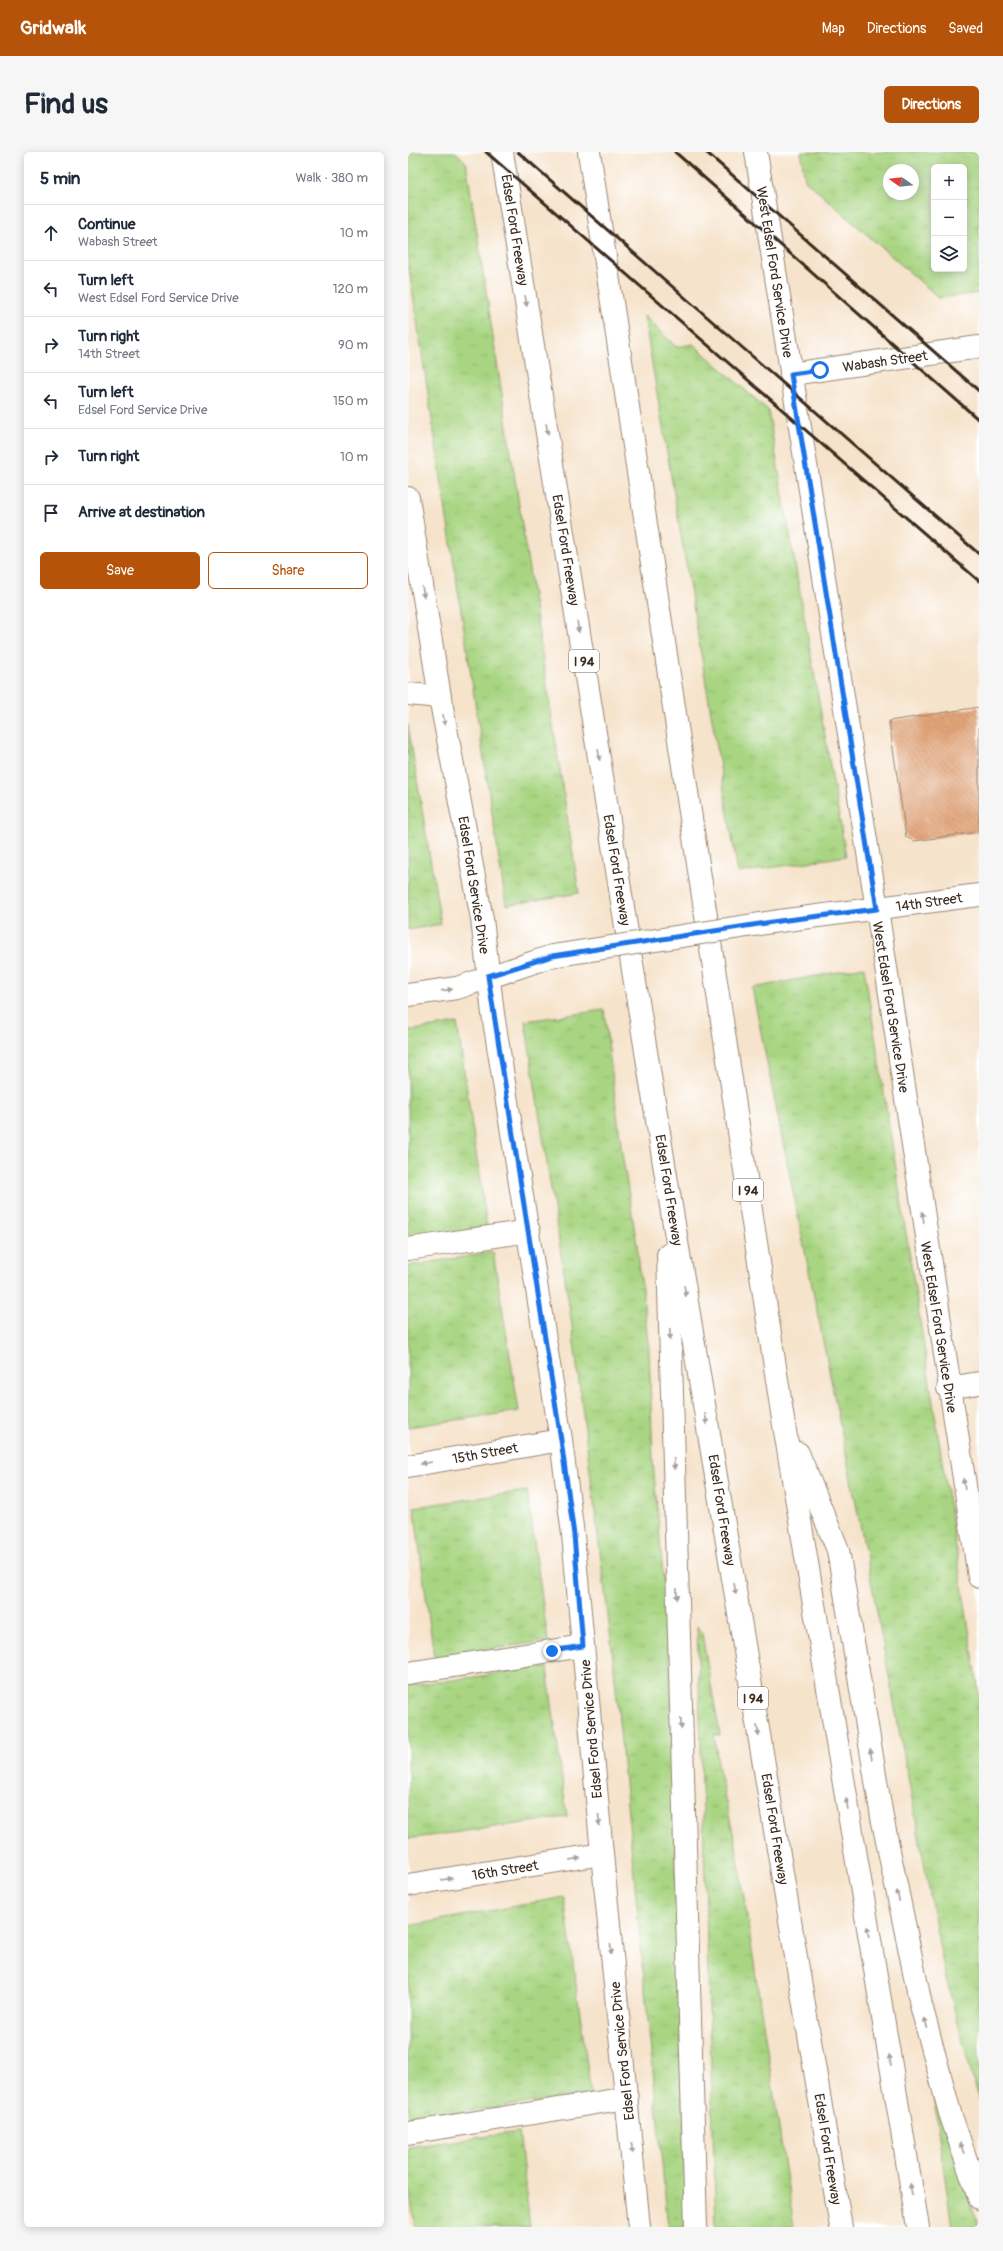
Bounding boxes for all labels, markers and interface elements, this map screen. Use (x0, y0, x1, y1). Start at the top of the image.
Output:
text: Gridwalk (20, 16, 86, 40)
text: Map (822, 20, 845, 37)
text: Directions (867, 20, 926, 37)
text: Saved (948, 20, 983, 37)
button: Directions (884, 86, 979, 123)
text: Find us (24, 87, 108, 122)
north arrow (883, 164, 919, 200)
map controls (931, 164, 967, 272)
button: + (931, 164, 967, 200)
text: 5 min (40, 168, 80, 189)
text: Walk · 380 m (295, 170, 368, 186)
street label: Edsel Ford Freeway (497, 173, 532, 287)
street label: West Edsel Ford Service Drive (753, 185, 796, 359)
button: − (931, 200, 967, 236)
text: Continue (78, 215, 136, 234)
icon: ahead (40, 222, 62, 244)
text: 10 m (340, 225, 368, 241)
text: Wabash Street (78, 234, 158, 250)
button: layers (931, 236, 967, 272)
text: Turn left (78, 271, 134, 290)
icon: left (40, 278, 62, 300)
text: 120 m (332, 281, 368, 297)
text: West Edsel Ford Service Drive (78, 290, 239, 306)
one-way arrow (523, 295, 529, 307)
text: Turn right (78, 327, 139, 346)
icon: right (40, 334, 62, 356)
text: 90 m (338, 337, 368, 353)
text: 14th Street (78, 346, 140, 362)
street label: Wabash Street (841, 347, 929, 376)
route start (811, 361, 829, 379)
text: Turn left (78, 383, 134, 402)
icon: left (40, 390, 62, 412)
text: 150 m (333, 393, 368, 409)
text: Edsel Ford Service Drive (78, 402, 207, 418)
one-way arrow (544, 423, 550, 436)
icon: right (40, 446, 62, 468)
text: Turn right (78, 447, 139, 466)
text: 10 m (340, 449, 368, 465)
street label: Edsel Ford Freeway (548, 493, 583, 607)
icon: arrive (40, 502, 62, 524)
text: Arrive at destination (78, 503, 205, 522)
button: Save (40, 552, 200, 589)
button: Share (208, 552, 368, 589)
one-way arrow (420, 586, 426, 598)
one-way arrow (575, 621, 581, 633)
road number: I 94 (569, 650, 599, 672)
one-way arrow (441, 714, 447, 726)
one-way arrow (596, 749, 602, 761)
street label: Edsel Ford Freeway (599, 813, 634, 927)
street label: Edsel Ford Service Drive (454, 815, 493, 955)
street label: 14th Street (895, 889, 964, 916)
street label: West Edsel Ford Service Drive (869, 920, 912, 1094)
one-way arrow (441, 987, 453, 993)
street label: Edsel Ford Freeway (651, 1133, 686, 1247)
road number: I 94 (733, 1179, 763, 1201)
one-way arrow (920, 1211, 926, 1223)
street label: West Edsel Ford Service Drive (917, 1240, 960, 1414)
one-way arrow (682, 1285, 688, 1297)
one-way arrow (667, 1328, 673, 1341)
one-way arrow (704, 1413, 710, 1425)
street label: 15th Street (451, 1439, 520, 1468)
street label: Edsel Ford Freeway (704, 1453, 739, 1567)
one-way arrow (670, 1458, 677, 1470)
one-way arrow (420, 1460, 432, 1466)
one-way arrow (961, 1478, 967, 1490)
one-way arrow (732, 1583, 738, 1595)
one-way arrow (674, 1588, 681, 1600)
route end (543, 1642, 561, 1660)
street label: Edsel Ford Service Drive (577, 1659, 606, 1799)
road number: I 94 (738, 1687, 768, 1709)
one-way arrow (678, 1718, 684, 1731)
one-way arrow (755, 1725, 761, 1737)
one-way arrow (868, 1748, 874, 1760)
street label: Edsel Ford Freeway (757, 1772, 792, 1886)
one-way arrow (844, 1798, 850, 1810)
one-way arrow (595, 1813, 602, 1826)
one-way arrow (569, 1855, 581, 1861)
street label: 16th Street (471, 1857, 540, 1884)
one-way arrow (440, 1876, 453, 1882)
one-way arrow (895, 1890, 901, 1902)
one-way arrow (865, 1926, 871, 1938)
one-way arrow (608, 1943, 615, 1955)
street label: Edsel Ford Service Drive (607, 1981, 638, 2121)
one-way arrow (923, 2017, 929, 2029)
one-way arrow (887, 2054, 893, 2066)
street label: Edsel Ford Freeway (810, 2092, 845, 2206)
one-way arrow (958, 2141, 964, 2153)
one-way arrow (628, 2142, 635, 2154)
one-way arrow (908, 2182, 914, 2195)

